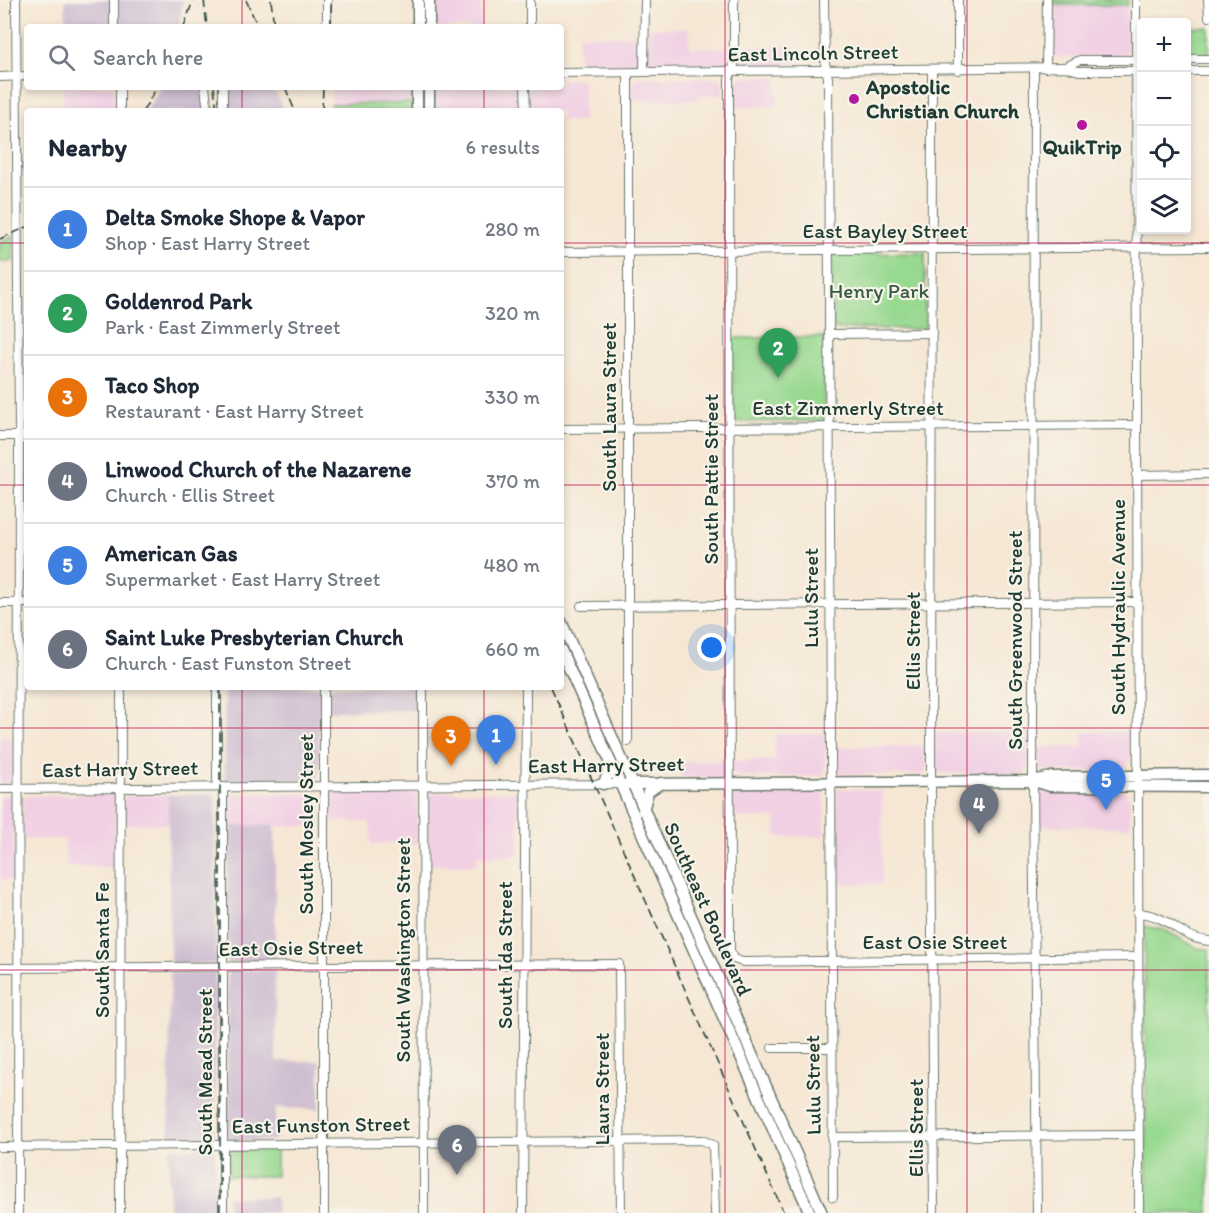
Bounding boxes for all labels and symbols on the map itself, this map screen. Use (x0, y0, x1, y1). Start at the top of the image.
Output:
street label: East Lincoln Street (727, 39, 899, 66)
place label: Apostolic Christian Church (865, 74, 1020, 123)
marker: Apostolic Christian Church (847, 92, 861, 106)
marker: QuikTrip (1075, 118, 1089, 132)
place label: QuikTrip (1042, 134, 1122, 160)
street label: East Bayley Street (803, 218, 968, 243)
park label: Henry Park (829, 278, 929, 303)
street label: South Laura Street (596, 322, 621, 492)
pin: 2 (758, 328, 798, 378)
street label: South Pattie Street (698, 393, 723, 564)
street label: East Zimmerly Street (752, 395, 944, 420)
street label: South Hydraulic Avenue (1105, 499, 1130, 715)
street label: South Greenwood Street (1002, 530, 1027, 750)
street label: Lulu Street (798, 548, 823, 648)
street label: Ellis Street (900, 592, 925, 690)
your location (697, 633, 726, 662)
pin: 3 (432, 716, 470, 766)
pin: 1 (476, 716, 516, 765)
street label: South Mosley Street (293, 733, 318, 914)
street label: East Harry Street (528, 751, 685, 778)
street label: East Harry Street (42, 755, 199, 782)
pin: 5 (1086, 760, 1126, 810)
pin: 4 (960, 784, 998, 834)
street label: Southeast Boulevard (659, 818, 758, 999)
street label: South Washington Street (390, 837, 415, 1062)
street label: South Ida Street (492, 881, 517, 1029)
street label: South Santa Fe (89, 882, 114, 1018)
street label: East Osie Street (863, 929, 1008, 954)
street label: East Osie Street (218, 934, 364, 961)
street label: South Mead Street (192, 988, 217, 1156)
street label: Laura Street (589, 1032, 614, 1145)
street label: Lulu Street (799, 1035, 826, 1135)
street label: Ellis Street (903, 1079, 928, 1177)
street label: East Funston Street (231, 1110, 411, 1139)
pin: 6 (438, 1126, 476, 1175)

